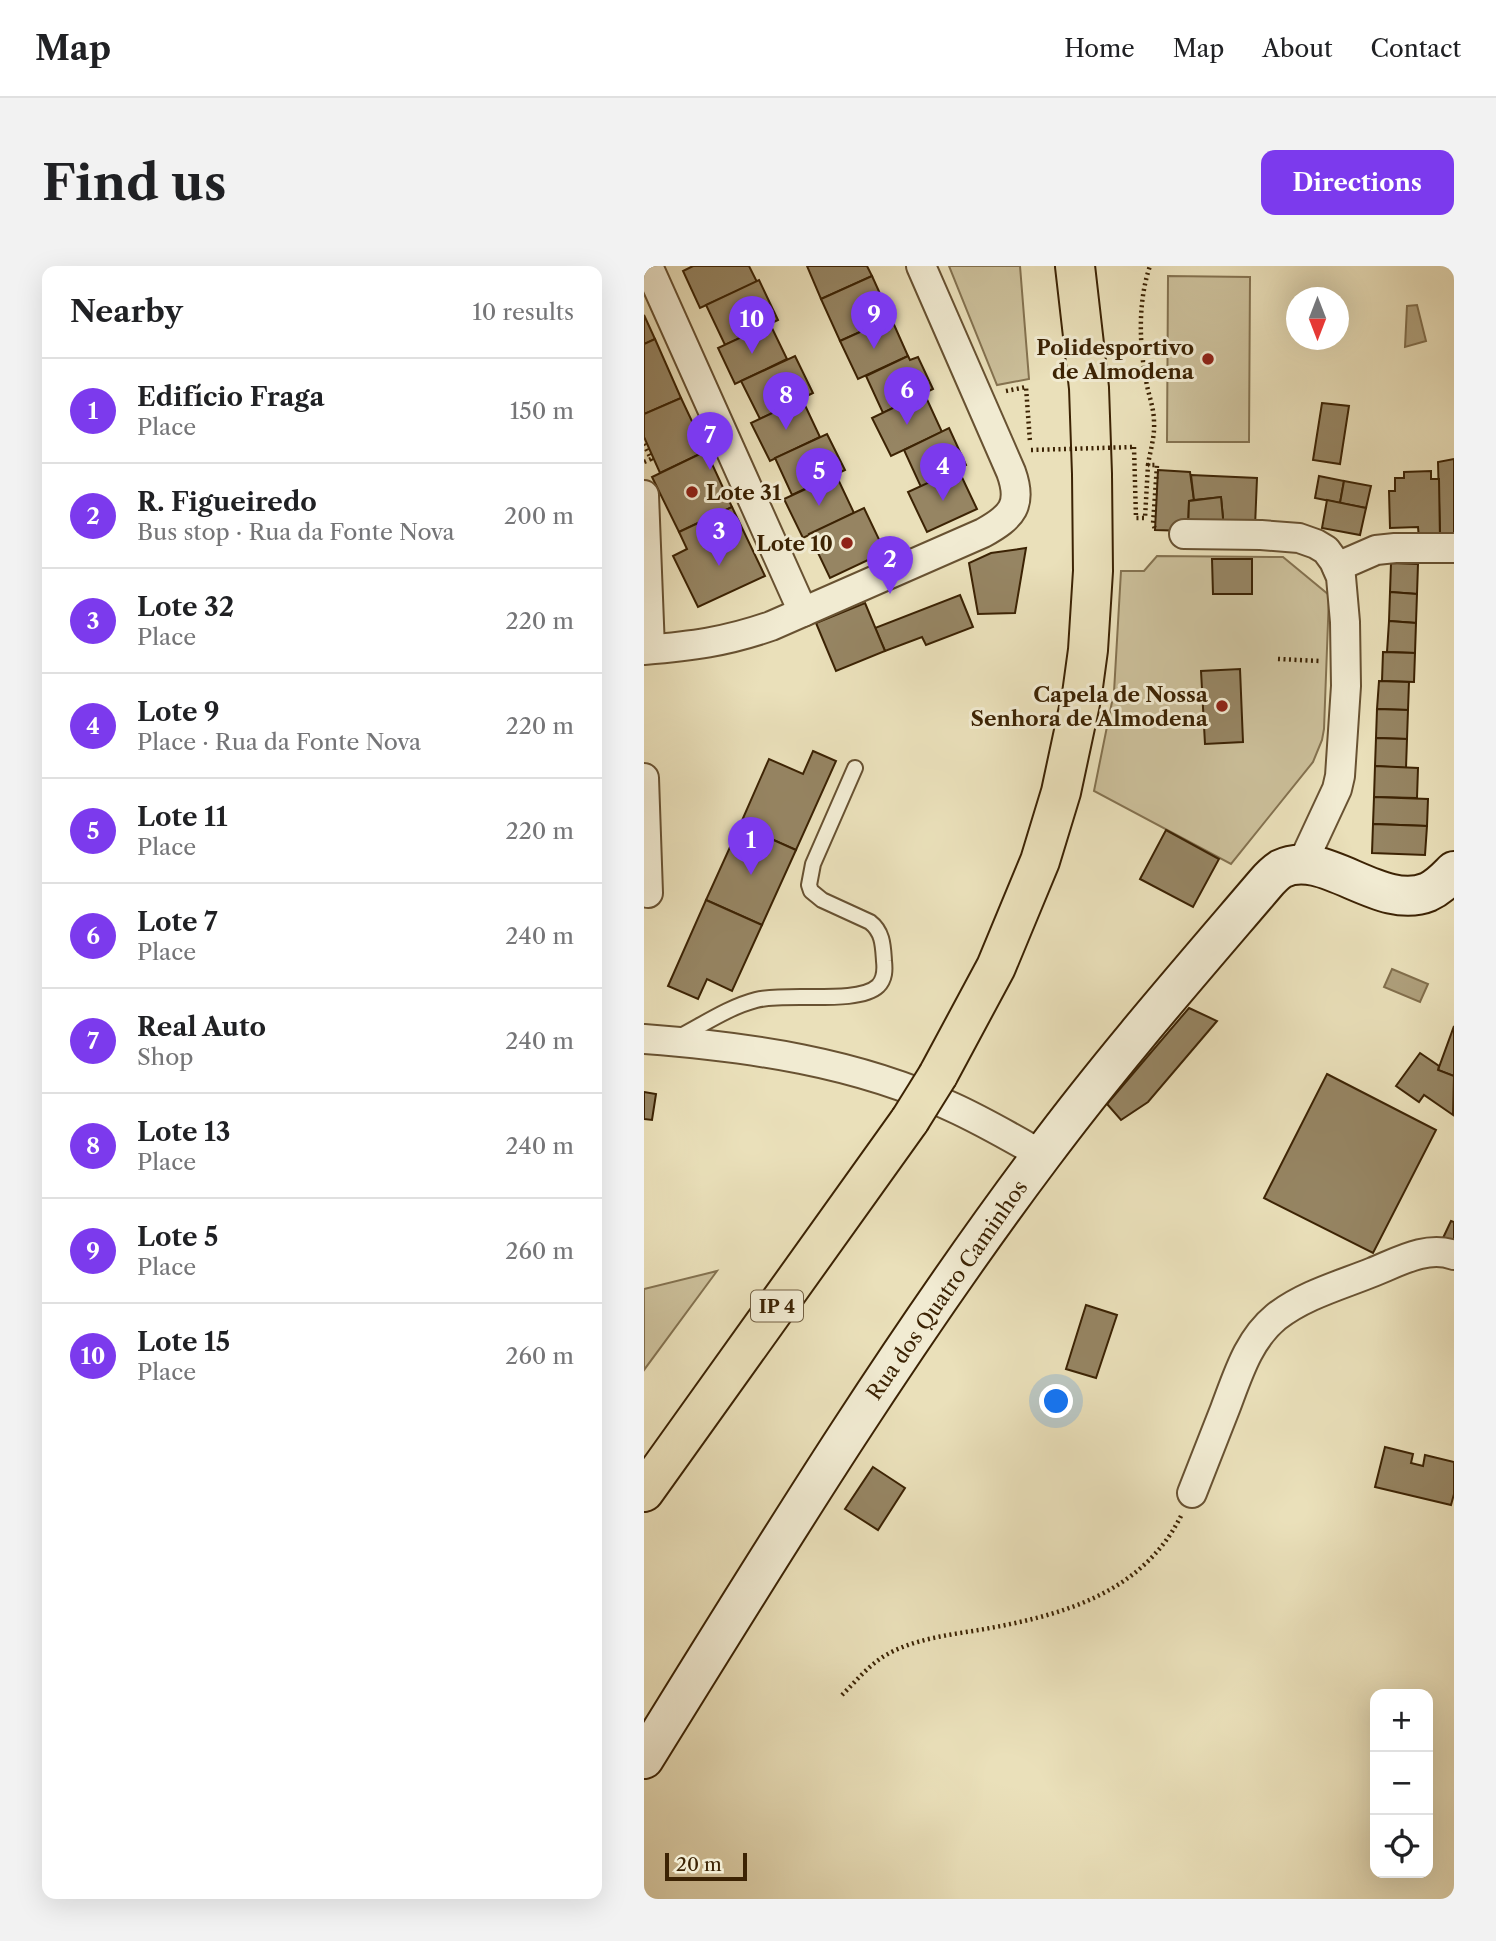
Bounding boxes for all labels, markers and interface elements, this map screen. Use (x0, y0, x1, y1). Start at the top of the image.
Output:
text: Map (35, 28, 111, 69)
text: Home (1064, 34, 1135, 63)
text: Map (1173, 34, 1224, 63)
text: About (1262, 34, 1333, 63)
text: Contact (1371, 34, 1461, 63)
button: Directions (1261, 150, 1454, 215)
text: Find us (42, 152, 226, 213)
north arrow (1286, 287, 1349, 350)
pin: 9 (851, 291, 897, 349)
text: Nearby (70, 293, 183, 330)
pin: 10 (729, 296, 775, 354)
text: 10 results (472, 298, 574, 326)
place label: Polidesportivo de Almodena (1036, 335, 1195, 384)
marker: Polidesportivo de Almodena (1200, 351, 1216, 367)
pin: 6 (884, 367, 930, 425)
pin: 8 (763, 372, 809, 430)
text: Edifício Fraga (137, 381, 325, 413)
text: 1 (88, 397, 98, 425)
text: 150 m (510, 397, 574, 425)
pin: 7 (687, 412, 733, 470)
text: Place (137, 413, 196, 441)
pin: 4 (920, 443, 966, 501)
pin: 5 (796, 448, 842, 506)
place label: Lote 31 (706, 480, 782, 505)
marker: Lote 31 (684, 484, 700, 500)
text: R. Figueiredo (137, 486, 317, 518)
text: 2 (86, 502, 100, 530)
text: 200 m (504, 502, 574, 530)
pin: 3 (696, 508, 742, 566)
text: Bus stop · Rua da Fonte Nova (137, 518, 455, 546)
place label: Lote 10 (756, 531, 833, 556)
marker: Lote 10 (839, 535, 855, 551)
pin: 2 (867, 536, 913, 594)
text: Lote 32 (137, 591, 234, 623)
text: 3 (87, 607, 100, 635)
text: 220 m (505, 607, 574, 635)
text: Place (137, 623, 196, 651)
place label: Capela de Nossa Senhora de Almodena (971, 682, 1209, 731)
text: Lote 9 (137, 696, 220, 728)
marker: Capela de Nossa Senhora de Almodena (1214, 698, 1230, 714)
text: 4 (86, 712, 100, 740)
text: 220 m (505, 712, 574, 740)
text: Place · Rua da Fonte Nova (137, 728, 421, 756)
text: Lote 11 (137, 801, 227, 833)
text: 5 (87, 817, 99, 845)
text: 220 m (505, 817, 574, 845)
pin: 1 (728, 817, 774, 875)
text: Place (137, 833, 196, 861)
text: Lote 7 (137, 906, 218, 938)
text: 6 (86, 922, 100, 950)
text: 240 m (505, 922, 574, 950)
text: Place (137, 938, 196, 966)
text: Real Auto (137, 1011, 266, 1043)
text: 7 (87, 1027, 99, 1055)
text: 240 m (505, 1027, 574, 1055)
text: Shop (137, 1043, 193, 1071)
text: Lote 13 (137, 1116, 230, 1148)
text: 8 (86, 1132, 100, 1160)
text: 240 m (505, 1132, 574, 1160)
text: Place (137, 1148, 196, 1176)
street label: Rua dos Quatro Caminhos (861, 1175, 1033, 1405)
text: Lote 5 (137, 1221, 218, 1253)
text: 9 (86, 1237, 100, 1265)
text: 260 m (505, 1237, 574, 1265)
text: Place (137, 1253, 196, 1281)
road number: IP 4 (751, 1290, 803, 1322)
text: Lote 15 (137, 1326, 230, 1358)
text: 10 (81, 1342, 105, 1370)
text: 260 m (505, 1342, 574, 1370)
text: Place (137, 1358, 196, 1386)
your location (1039, 1384, 1073, 1418)
map controls (1370, 1689, 1433, 1878)
button: + (1370, 1689, 1433, 1752)
button: − (1370, 1752, 1433, 1815)
button: locate (1370, 1815, 1433, 1878)
scale bar (665, 1850, 747, 1882)
text: 20 m (676, 1853, 722, 1876)

